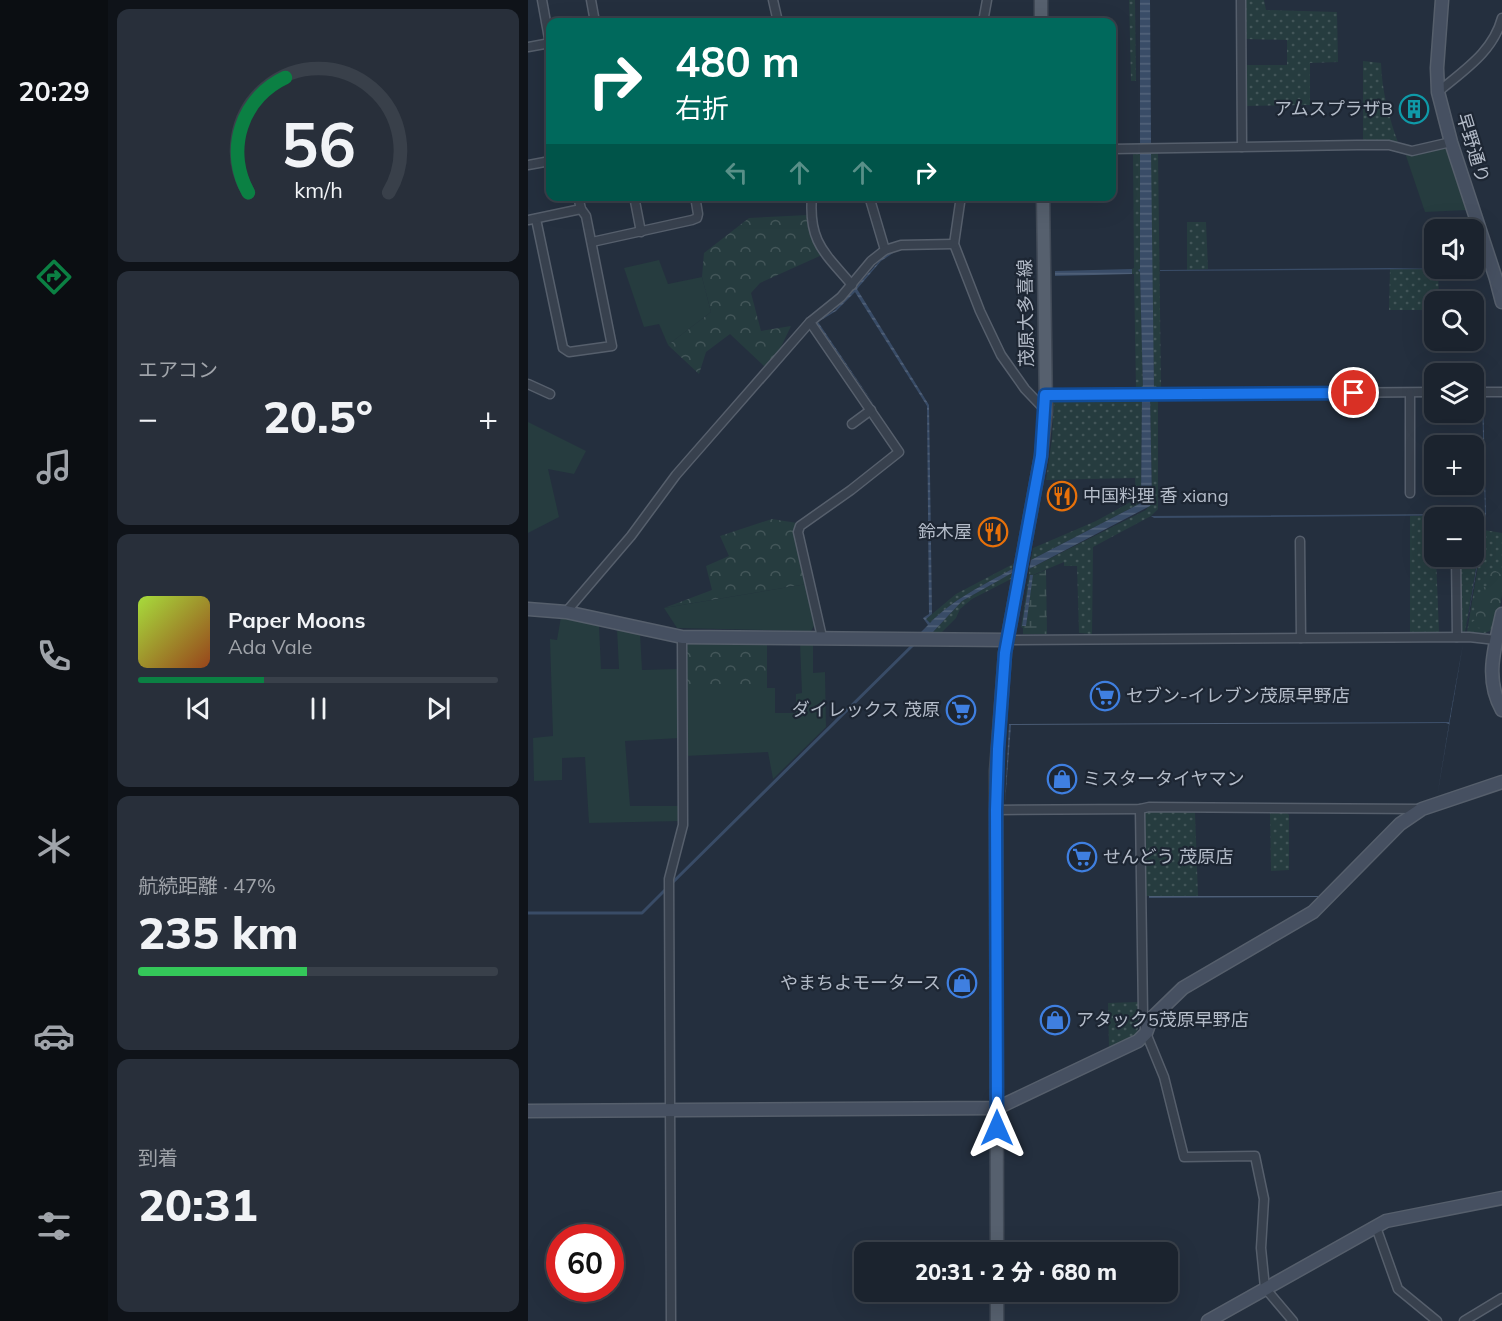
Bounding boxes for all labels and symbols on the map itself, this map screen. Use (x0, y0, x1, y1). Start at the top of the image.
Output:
building icon: アムスプラザB (1398, 93, 1430, 125)
place label: アムスプラザB (1274, 97, 1393, 120)
street label: 早野通り (1452, 110, 1495, 186)
street label: 茂原大多喜線 (1013, 259, 1038, 367)
pin (1328, 367, 1379, 418)
restaurant icon: 中国料理 香 xiang (1046, 480, 1078, 512)
place label: 中国料理 香 xiang (1083, 484, 1229, 507)
restaurant icon: 鈴木屋 (977, 516, 1009, 548)
place label: 鈴木屋 (918, 520, 972, 543)
supermarket icon: セブン-イレブン茂原早野店 (1089, 680, 1121, 712)
place label: セブン-イレブン茂原早野店 (1126, 684, 1350, 707)
supermarket icon: ダイレックス 茂原 (945, 694, 977, 726)
place label: ダイレックス 茂原 (792, 698, 940, 721)
shop icon: ミスタータイヤマン (1046, 763, 1078, 795)
place label: ミスタータイヤマン (1083, 767, 1244, 790)
supermarket icon: せんどう 茂原店 (1066, 841, 1098, 873)
place label: せんどう 茂原店 (1103, 845, 1233, 868)
shop icon: やまちよモータース (946, 967, 978, 999)
place label: やまちよモータース (780, 971, 941, 994)
shop icon: アタック5茂原早野店 (1039, 1004, 1071, 1036)
place label: アタック5茂原早野店 (1076, 1008, 1249, 1031)
position arrow (965, 1096, 1029, 1160)
speed limit sign: 60 (546, 1224, 624, 1302)

